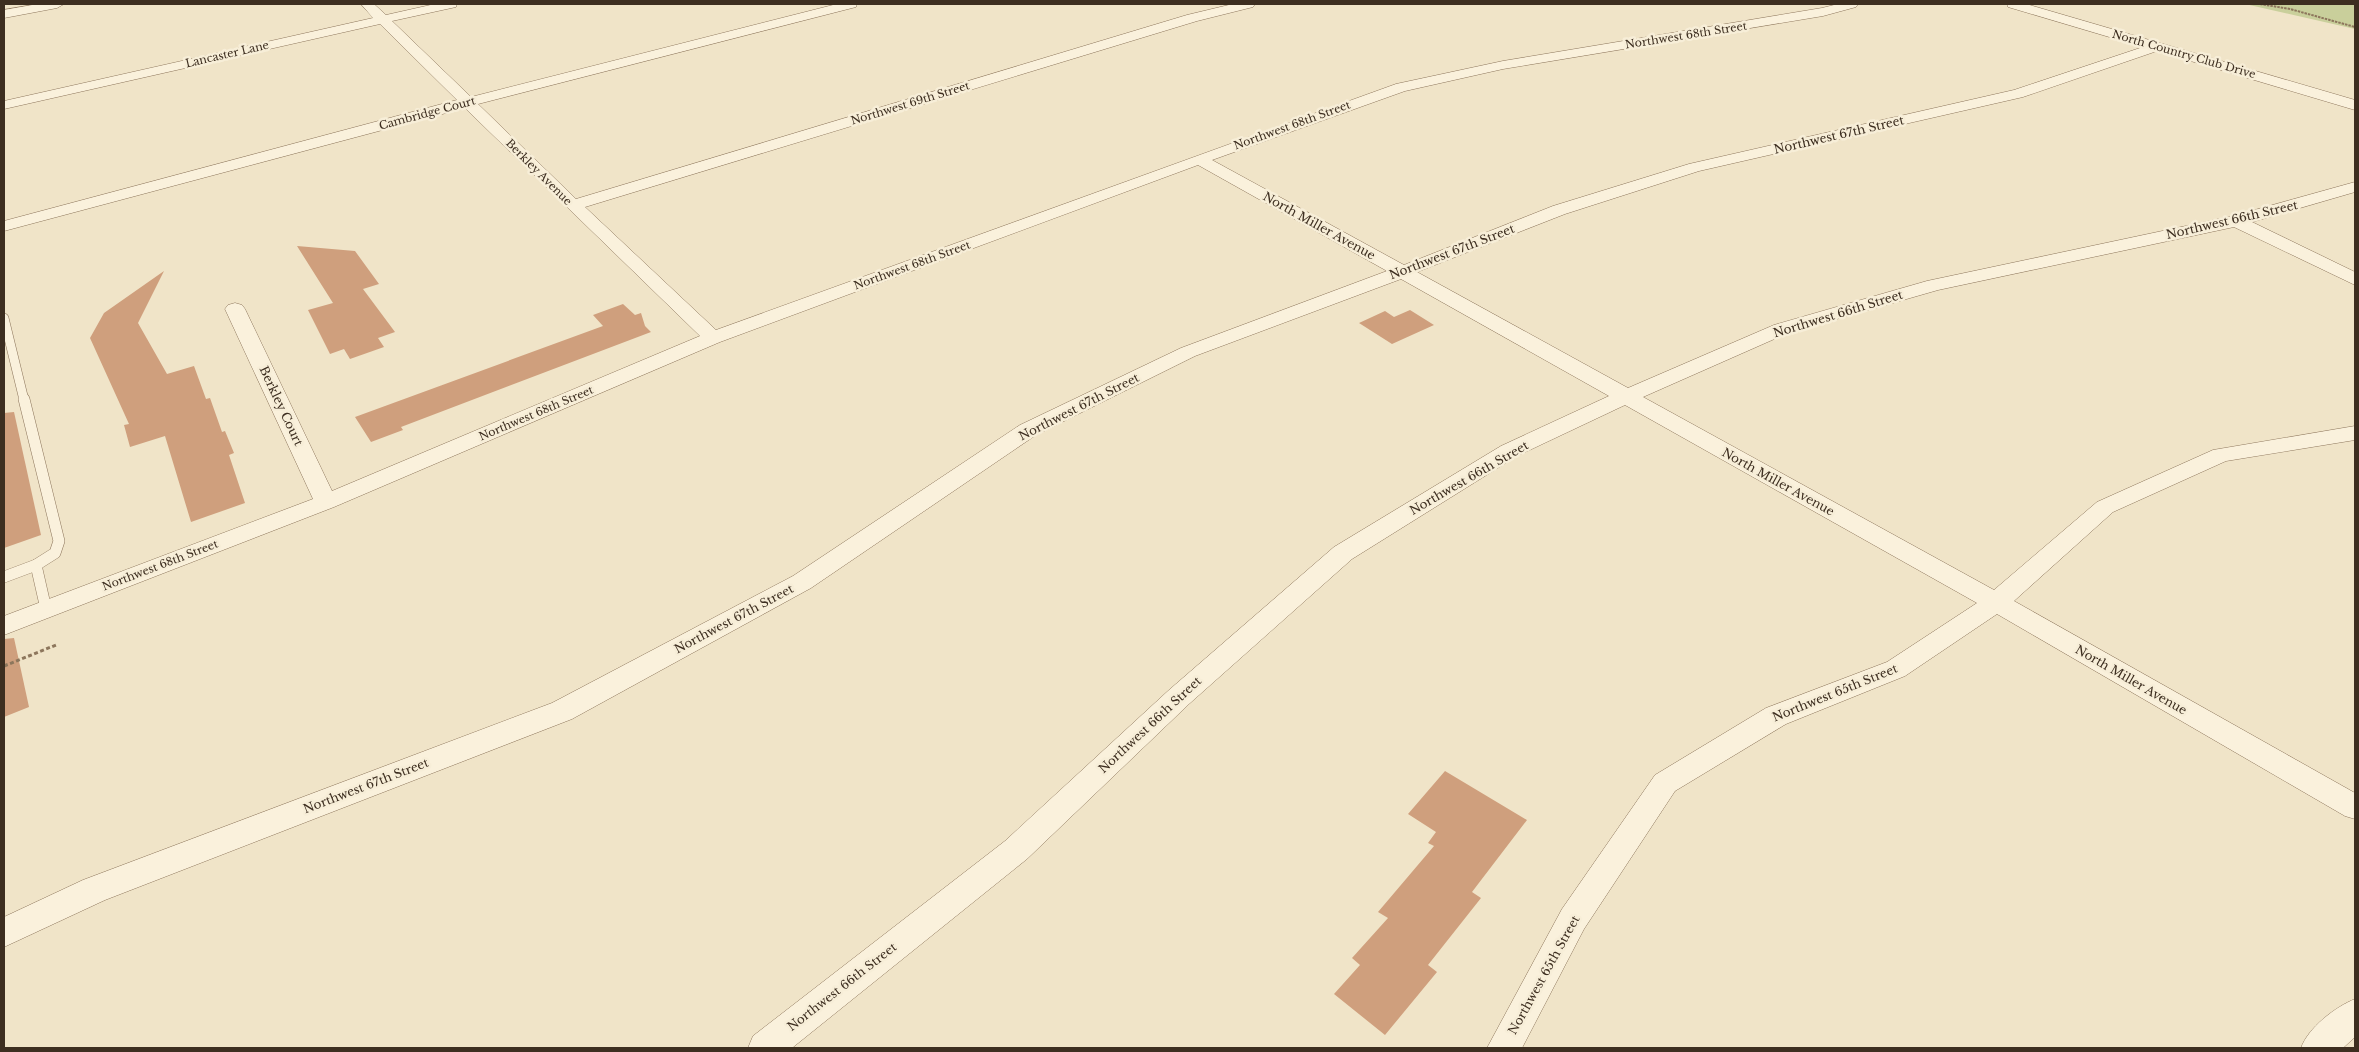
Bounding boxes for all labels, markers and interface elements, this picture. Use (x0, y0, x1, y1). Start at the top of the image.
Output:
street label: Northwest 68th Street (1624, 18, 1749, 52)
street label: North Country Club Drive (2111, 27, 2257, 81)
street label: Lancaster Lane (184, 38, 270, 70)
street label: Northwest 69th Street (849, 78, 972, 128)
street label: Cambridge Court (377, 93, 477, 133)
street label: Northwest 68th Street (1232, 97, 1353, 153)
street label: Northwest 67th Street (1772, 112, 1906, 157)
street label: Berkley Avenue (503, 136, 575, 208)
street label: North Miller Avenue (1260, 188, 1378, 263)
street label: Northwest 66th Street (2165, 197, 2300, 242)
street label: Northwest 67th Street (1387, 221, 1517, 282)
street label: Northwest 68th Street (852, 237, 973, 293)
street label: Northwest 66th Street (1771, 287, 1905, 340)
street label: Berkley Court (256, 363, 307, 449)
street label: Northwest 67th Street (1016, 369, 1142, 443)
street label: Northwest 68th Street (477, 382, 596, 443)
street label: Northwest 66th Street (1407, 437, 1531, 518)
street label: North Miller Avenue (1719, 444, 1837, 519)
street label: Northwest 68th Street (100, 536, 221, 594)
street label: Northwest 67th Street (672, 581, 796, 656)
street label: North Miller Avenue (2073, 642, 2190, 718)
street label: Northwest 65th Street (1770, 660, 1900, 725)
street label: Northwest 66th Street (1095, 673, 1204, 776)
street label: Northwest 67th Street (301, 755, 431, 816)
street label: Northwest 65th Street (1505, 912, 1583, 1037)
street label: Northwest 66th Street (784, 939, 900, 1034)

